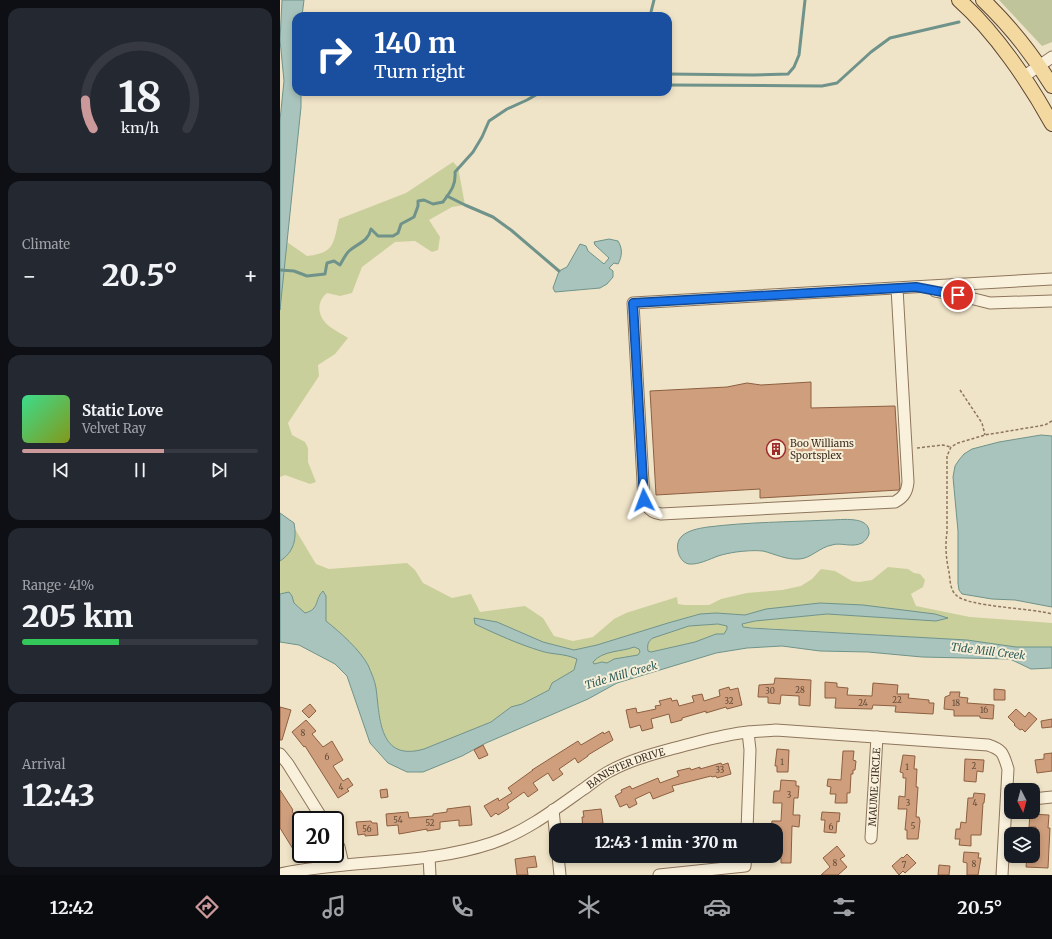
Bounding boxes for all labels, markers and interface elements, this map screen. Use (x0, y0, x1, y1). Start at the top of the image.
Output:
text: 140 m (374, 25, 456, 61)
icon: right (308, 28, 360, 80)
text: Turn right (374, 60, 465, 83)
text: 18 (118, 71, 162, 123)
text: km/h (121, 118, 159, 136)
text: Climate (22, 236, 70, 253)
text: 20.5° (102, 256, 178, 294)
text: − (22, 262, 37, 290)
text: + (243, 262, 258, 290)
pin (941, 278, 975, 312)
icon: arrive (947, 284, 969, 306)
text: Static Love (82, 401, 163, 420)
text: Velvet Ray (82, 420, 146, 437)
place label: Boo Williams Sportsplex (790, 437, 854, 462)
building icon: Boo Williams Sportsplex (765, 438, 787, 460)
icon: previous (50, 459, 72, 481)
icon: pause (129, 459, 151, 481)
icon: next (208, 459, 230, 481)
position arrow (623, 479, 665, 521)
text: Range · 41% (22, 577, 94, 594)
text: 205 km (22, 597, 133, 635)
water label: Tide Mill Creek (950, 639, 1026, 663)
water label: Tide Mill Creek (583, 658, 659, 692)
house number: 28 (795, 685, 805, 695)
house number: 30 (765, 686, 775, 696)
house number: 22 (892, 695, 902, 705)
house number: 32 (724, 696, 734, 706)
house number: 24 (858, 698, 868, 708)
house number: 18 (952, 698, 960, 708)
house number: 16 (980, 705, 988, 715)
house number: 8 (301, 728, 306, 738)
street label: BANISTER DRIVE (584, 745, 667, 792)
street label: MAUME CIRCLE (866, 747, 883, 827)
house number: 6 (325, 752, 330, 762)
text: Arrival (22, 756, 65, 773)
house number: 1 (780, 757, 784, 767)
house number: 2 (972, 761, 977, 771)
house number: 1 (905, 762, 909, 772)
house number: 33 (716, 765, 725, 775)
text: 12:43 (22, 776, 95, 814)
house number: 4 (339, 782, 344, 792)
north arrow (1004, 783, 1040, 819)
map controls (1004, 783, 1040, 863)
house number: 3 (787, 790, 792, 800)
house number: 3 (906, 798, 911, 808)
house number: 4 (973, 798, 978, 808)
speed limit sign: 20 (292, 811, 344, 863)
house number: 54 (393, 815, 403, 825)
house number: 52 (425, 818, 435, 828)
house number: 5 (911, 821, 916, 831)
house number: 6 (829, 822, 834, 832)
house number: 56 (362, 824, 372, 834)
button: layers (1004, 827, 1040, 863)
text: 12:43 · 1 min · 370 m (595, 833, 737, 852)
house number: 8 (833, 858, 838, 868)
house number: 8 (972, 859, 977, 869)
house number: 7 (902, 860, 907, 870)
icon: directions (193, 893, 221, 921)
icon: music (320, 893, 348, 921)
icon: phone (448, 893, 476, 921)
icon: climate (575, 893, 603, 921)
icon: car (703, 893, 731, 921)
icon: filters (830, 893, 858, 921)
text: 12:42 (50, 896, 94, 919)
text: 20.5° (957, 896, 1002, 919)

